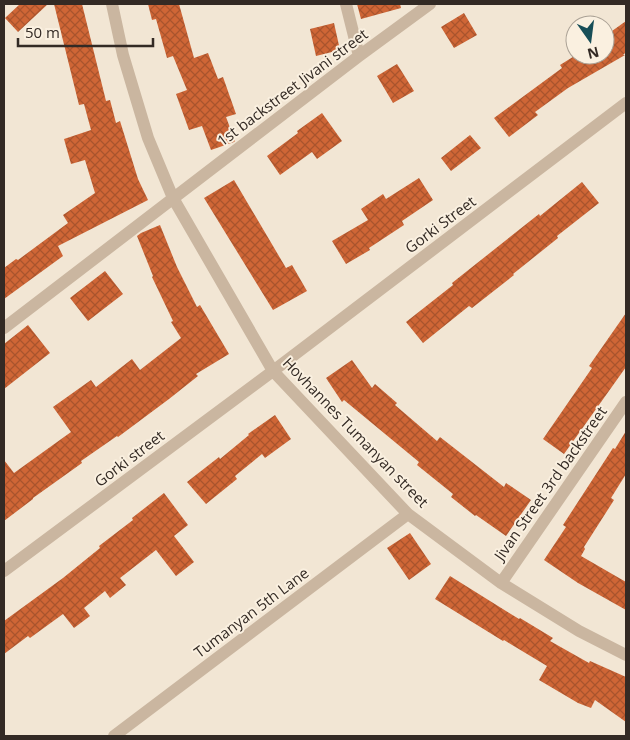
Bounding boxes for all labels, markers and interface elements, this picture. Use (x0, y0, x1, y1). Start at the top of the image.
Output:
scale bar (18, 15, 152, 47)
north arrow (565, 15, 615, 65)
text: 50 m (25, 22, 60, 42)
street label: 1st backstreet Jivani street (213, 24, 371, 150)
text: N (585, 43, 601, 64)
street label: Gorki Street (401, 191, 479, 257)
street label: Hovhannes Tumanyan street (279, 353, 433, 511)
street label: Jivan Street 3rd backstreet (488, 402, 611, 566)
street label: Gorki street (90, 425, 168, 491)
street label: Tumanyan 5th Lane (190, 562, 312, 662)

